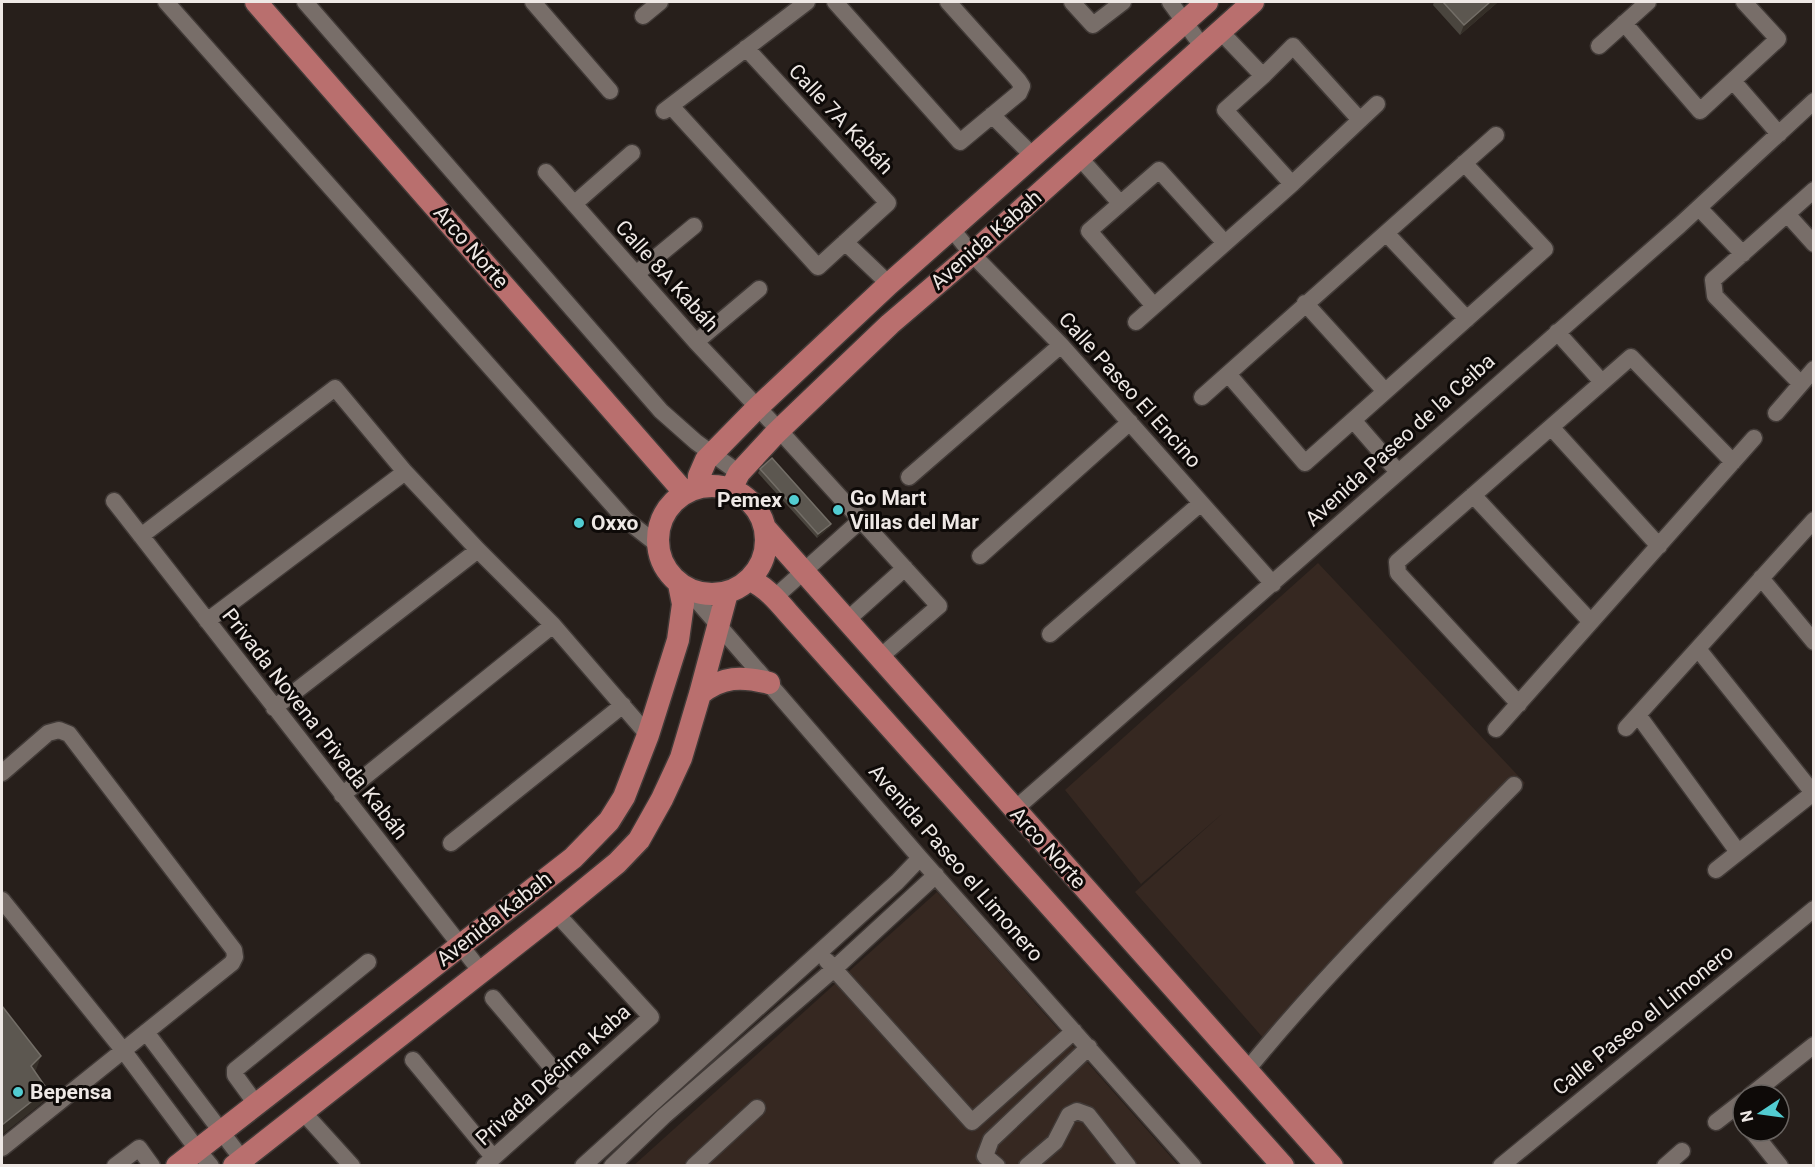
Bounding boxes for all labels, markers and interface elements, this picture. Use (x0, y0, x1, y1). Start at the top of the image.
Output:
street label: Calle 7A Kabáh (784, 59, 898, 179)
street label: Avenida Kabah (926, 185, 1046, 295)
street label: Arco Norte (429, 201, 513, 293)
street label: Calle 8A Kabáh (611, 215, 723, 337)
street label: Calle Paseo El Encino (1054, 307, 1206, 473)
street label: Avenida Paseo de la Ceiba (1300, 349, 1500, 531)
place label: Go Mart Villas del Mar (850, 486, 979, 534)
place label: Pemex (717, 488, 782, 512)
marker: Pemex (787, 493, 801, 507)
marker: Go Mart Villas del Mar (831, 503, 845, 517)
place label: Oxxo (591, 511, 639, 535)
marker: Oxxo (572, 516, 586, 530)
street label: Privada Novena Privada Kabáh (217, 604, 413, 844)
street label: Avenida Paseo el Limonero (864, 760, 1048, 966)
street label: Arco Norte (1005, 802, 1091, 894)
street label: Avenida Kabah (432, 867, 556, 971)
street label: Calle Paseo el Limonero (1548, 940, 1738, 1100)
street label: Privada Décima Kaba (471, 999, 635, 1151)
place label: Bepensa (30, 1080, 112, 1104)
north arrow (1731, 1083, 1791, 1143)
marker: Bepensa (11, 1085, 25, 1099)
text: N (1736, 1109, 1757, 1124)

